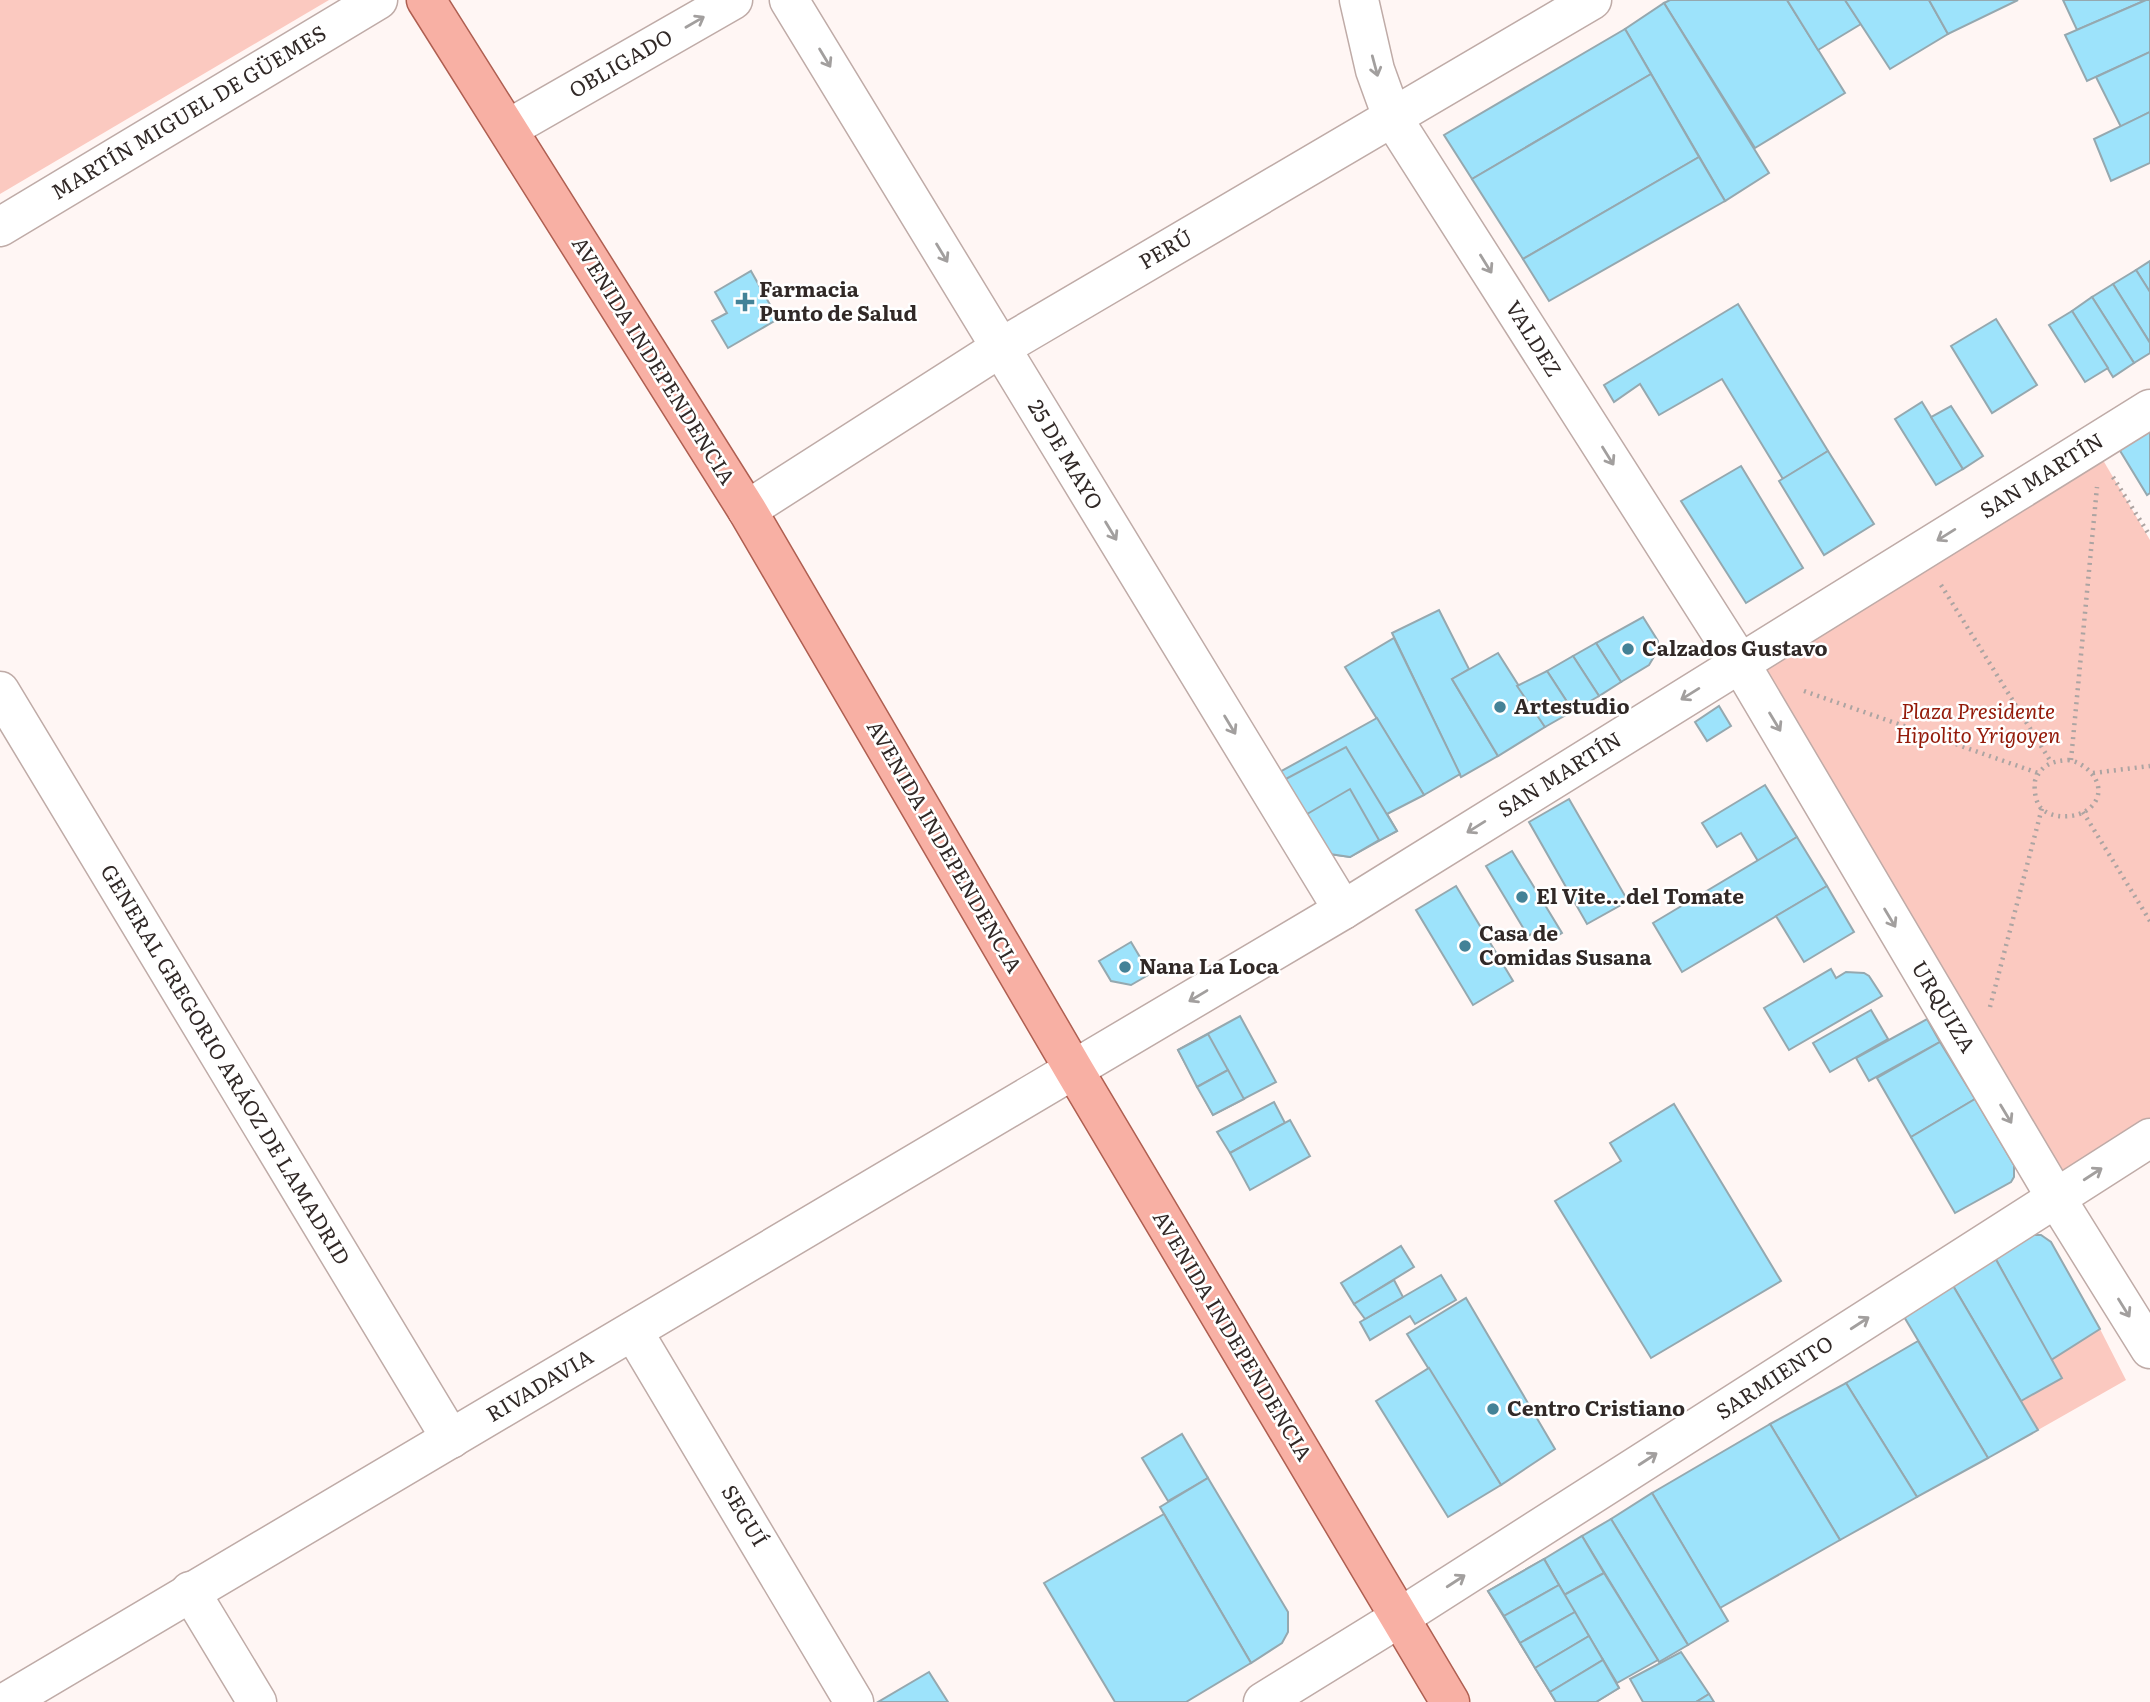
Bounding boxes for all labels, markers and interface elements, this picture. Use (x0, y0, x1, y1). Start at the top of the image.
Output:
one-way arrow (684, 15, 704, 29)
street label: MARTÍN MIGUEL DE GÜEMES (44, 16, 331, 206)
street label: OBLIGADO (562, 20, 677, 104)
one-way arrow (818, 48, 832, 68)
one-way arrow (1369, 55, 1382, 77)
street label: PERÚ (1132, 220, 1197, 276)
street label: AVENIDA INDEPENDENCIA (566, 230, 745, 490)
one-way arrow (935, 243, 950, 262)
one-way arrow (1478, 254, 1493, 273)
place label: Farmacia Punto de Salud (759, 272, 917, 327)
street label: VALDEZ (1499, 293, 1571, 382)
marker: Farmacia Punto de Salud (737, 294, 753, 310)
street label: 25 DE MAYO (1022, 393, 1112, 515)
street label: SAN MARTÍN (1973, 423, 2109, 524)
one-way arrow (1601, 445, 1615, 465)
one-way arrow (1105, 521, 1119, 541)
one-way arrow (1937, 529, 1957, 543)
place label: Calzados Gustavo (1642, 631, 1828, 662)
marker: Calzados Gustavo (1620, 641, 1636, 657)
one-way arrow (1681, 687, 1701, 701)
place label: Artestudio (1514, 689, 1630, 720)
park label: Plaza Presidente Hipolito Yrigoyen (1895, 694, 2061, 749)
marker: Artestudio (1492, 699, 1508, 715)
one-way arrow (1768, 712, 1782, 732)
street label: AVENIDA INDEPENDENCIA (861, 714, 1032, 978)
one-way arrow (1223, 715, 1237, 735)
street label: SAN MARTÍN (1491, 722, 1627, 823)
one-way arrow (1467, 820, 1487, 834)
street label: GENERAL GREGORIO ARÁOZ DE LAMADRID (95, 857, 360, 1270)
place label: El Vite...del Tomate (1536, 879, 1744, 910)
marker: El Vite...del Tomate (1514, 889, 1530, 905)
one-way arrow (1884, 907, 1898, 927)
place label: Casa de Comidas Susana (1479, 916, 1653, 971)
marker: Casa de Comidas Susana (1457, 938, 1473, 954)
place label: Nana La Loca (1139, 949, 1280, 980)
street label: URQUIZA (1906, 954, 1985, 1058)
marker: Nana La Loca (1117, 959, 1133, 975)
one-way arrow (1189, 990, 1209, 1004)
one-way arrow (1999, 1103, 2013, 1123)
one-way arrow (2083, 1167, 2103, 1181)
street label: AVENIDA INDEPENDENCIA (1147, 1204, 1322, 1466)
one-way arrow (2117, 1298, 2132, 1317)
one-way arrow (1850, 1316, 1870, 1330)
street label: SARMIENTO (1709, 1326, 1839, 1426)
street label: RIVADAVIA (479, 1339, 599, 1428)
place label: Centro Cristiano (1507, 1391, 1685, 1422)
marker: Centro Cristiano (1485, 1401, 1501, 1417)
one-way arrow (1638, 1451, 1657, 1466)
street label: SEGUÍ (716, 1478, 777, 1552)
one-way arrow (1446, 1574, 1466, 1588)

